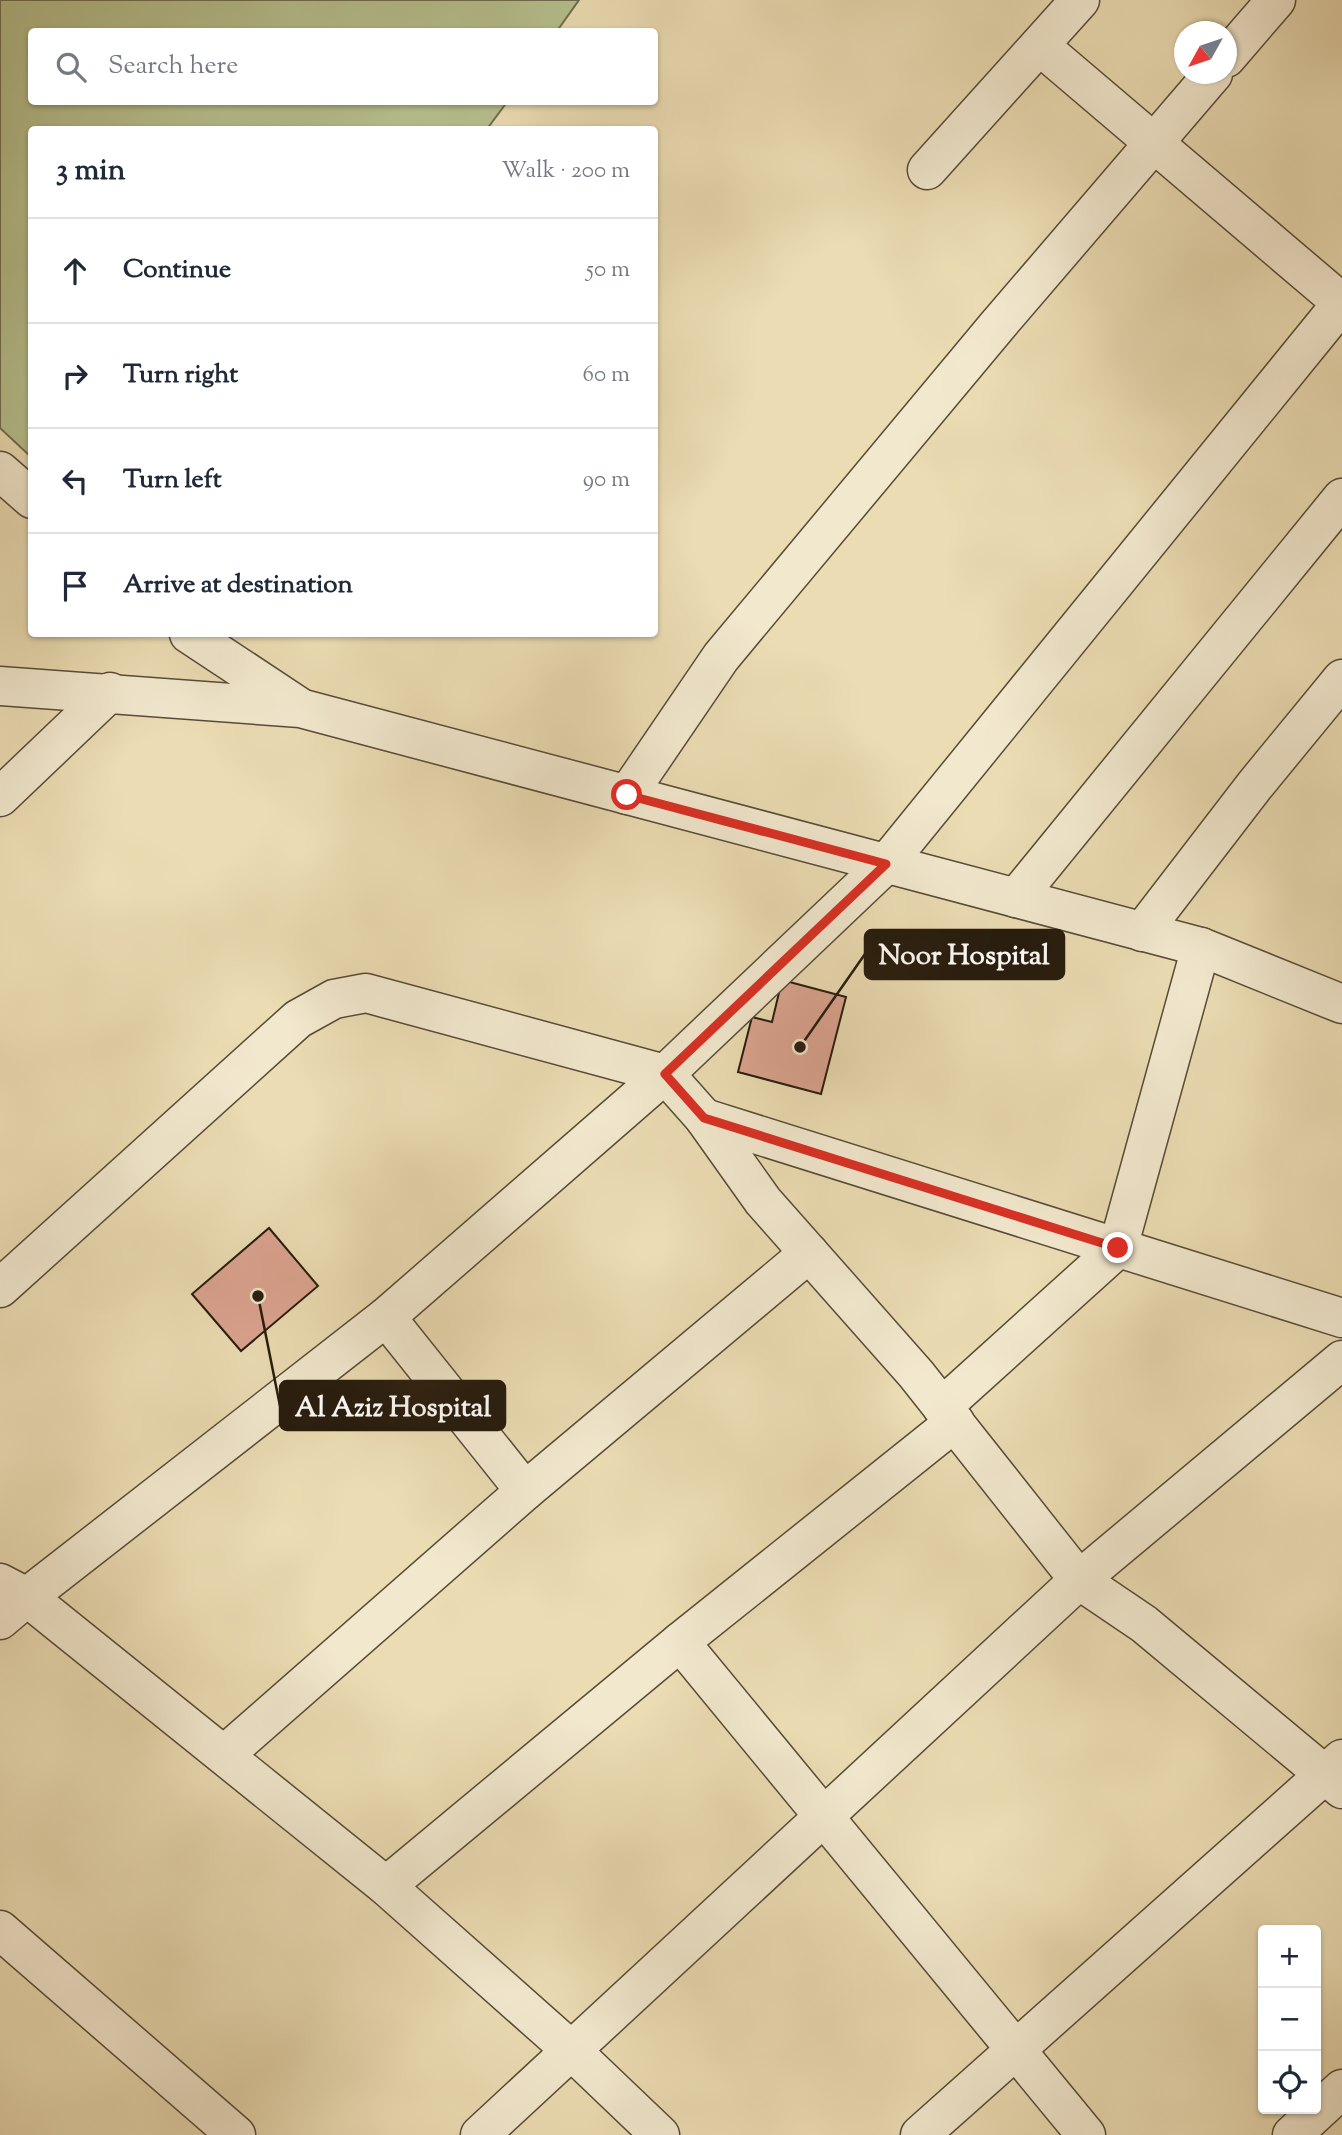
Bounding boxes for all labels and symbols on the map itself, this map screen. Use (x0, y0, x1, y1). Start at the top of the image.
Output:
north arrow (1174, 21, 1237, 84)
route start (611, 779, 642, 810)
callout: Noor Hospital (865, 930, 1064, 979)
text: Noor Hospital (878, 937, 1050, 977)
route end (1102, 1232, 1133, 1263)
callout: Al Aziz Hospital (280, 1381, 505, 1430)
text: Al Aziz Hospital (295, 1389, 491, 1429)

